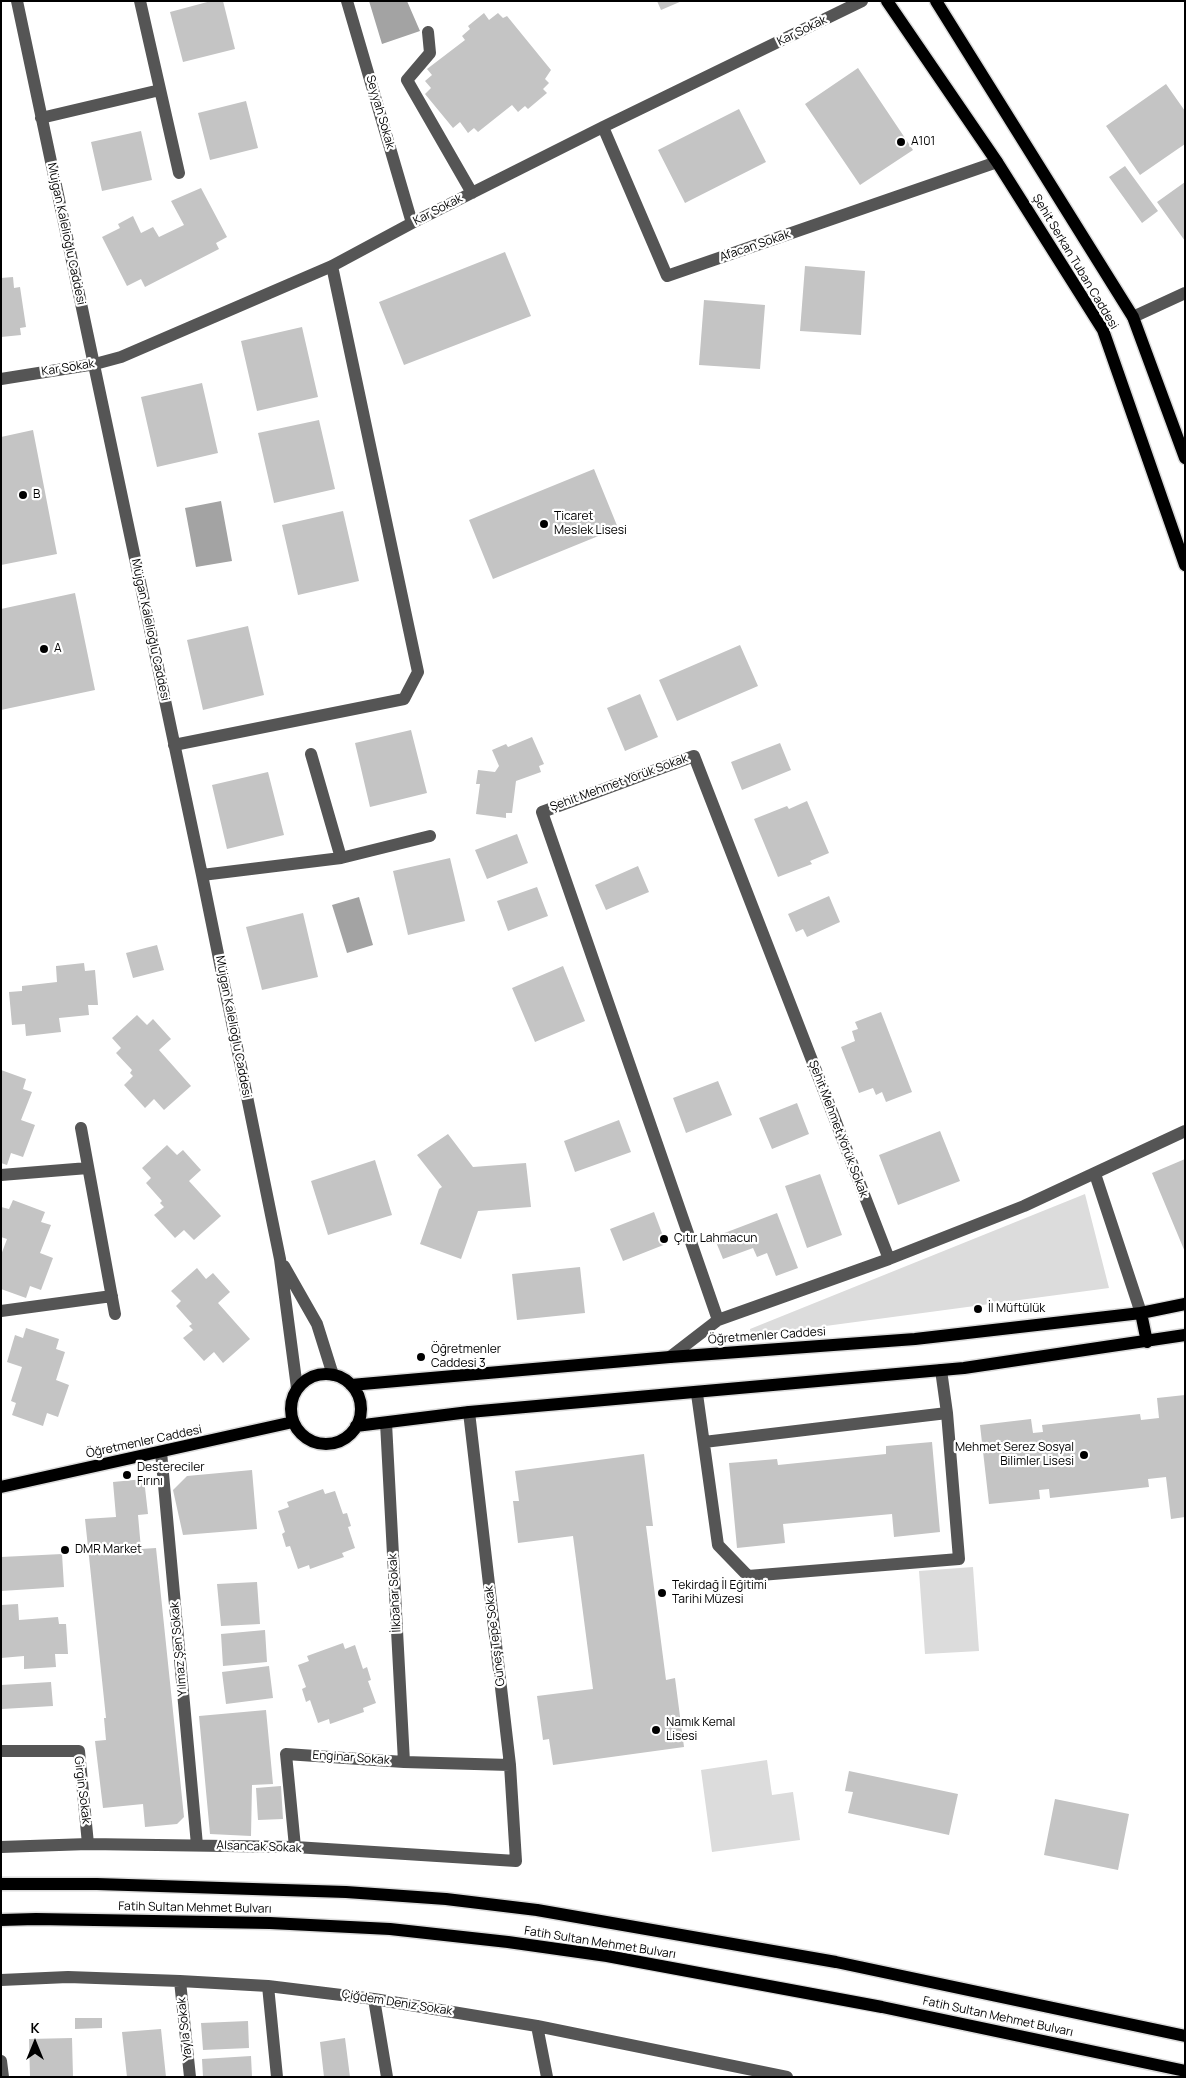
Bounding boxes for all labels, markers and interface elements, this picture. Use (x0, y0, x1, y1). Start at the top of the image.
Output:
street label: Kar Sokak (775, 13, 829, 49)
street label: Seyyah Sokak (363, 74, 397, 150)
place label: A101 (911, 135, 935, 149)
marker: A101 (895, 136, 907, 148)
street label: Müjgan Kalelioğlu Caddesi (44, 162, 88, 306)
street label: Kar Sokak (411, 191, 465, 229)
street label: Şehit Serkan Tuban Caddesi (1029, 192, 1121, 332)
street label: Afacan Sokak (718, 227, 792, 265)
street label: Kar Sokak (40, 357, 96, 379)
place label: B (33, 488, 40, 502)
marker: B (17, 489, 29, 501)
place label: Ticaret Meslek Lisesi (554, 510, 627, 538)
marker: Ticaret Meslek Lisesi (538, 518, 550, 530)
street label: Müjgan Kalelioğlu Caddesi (128, 558, 172, 702)
place label: A (54, 642, 62, 656)
marker: A (38, 643, 50, 655)
street label: Şehit Mehmet Yörük Sokak (548, 751, 690, 815)
street label: Müjgan Kalelioğlu Caddesi (212, 955, 254, 1099)
street label: Şehit Mehmet Yörük Sokak (805, 1058, 871, 1200)
place label: Çıtır Lahmacun (674, 1232, 757, 1246)
marker: Çıtır Lahmacun (658, 1233, 670, 1245)
place label: İl Müftülük (988, 1302, 1045, 1316)
marker: İl Müftülük (972, 1303, 984, 1315)
street label: Öğretmenler Caddesi (708, 1325, 826, 1347)
place label: Öğretmenler Caddesi 3 (431, 1343, 501, 1371)
marker: Öğretmenler Caddesi 3 (415, 1351, 427, 1363)
street label: Öğretmenler Caddesi (85, 1423, 203, 1461)
place label: Mehmet Serez Sosyal Bilimler Lisesi (955, 1441, 1074, 1469)
marker: Mehmet Serez Sosyal Bilimler Lisesi (1078, 1449, 1090, 1461)
place label: Destereciler Fırını (137, 1461, 205, 1489)
marker: Destereciler Fırını (121, 1469, 133, 1481)
place label: DMR Market (75, 1543, 142, 1557)
marker: DMR Market (59, 1544, 71, 1556)
street label: İlkbahar Sokak (386, 1553, 404, 1633)
place label: Tekirdağ İl Eğitimi Tarihi Müzesi (672, 1579, 767, 1607)
street label: Güneş Tepe Sokak (482, 1585, 508, 1687)
marker: Tekirdağ İl Eğitimi Tarihi Müzesi (656, 1587, 668, 1599)
street label: Yılmaz Şen Sokak (168, 1601, 190, 1697)
place label: Namık Kemal Lisesi (666, 1716, 735, 1744)
marker: Namık Kemal Lisesi (650, 1724, 662, 1736)
street label: Enginar Sokak (312, 1748, 390, 1768)
street label: Girgin Sokak (71, 1755, 93, 1825)
street label: Alsancak Sokak (216, 1838, 302, 1856)
street label: Fatih Sultan Mehmet Bulvarı (118, 1899, 272, 1917)
street label: Fatih Sultan Mehmet Bulvarı (523, 1924, 677, 1962)
street label: Çiğdem Deniz Sokak (341, 1987, 453, 2019)
street label: Fatih Sultan Mehmet Bulvarı (922, 1994, 1074, 2040)
street label: Yayla Sokak (175, 1997, 195, 2061)
north arrow (10, 2018, 60, 2068)
text: K (30, 2018, 40, 2037)

